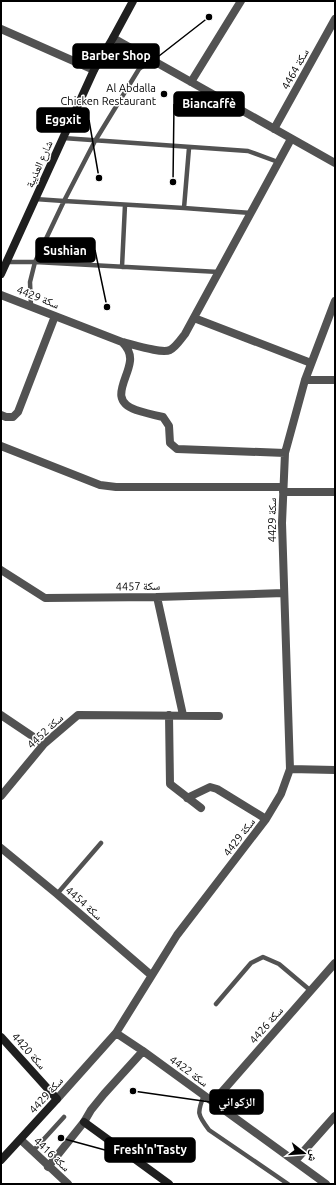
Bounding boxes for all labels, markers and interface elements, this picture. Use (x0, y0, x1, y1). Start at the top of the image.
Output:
callout: Barber Shop (73, 44, 159, 68)
street label: سكة 4464 (279, 47, 311, 91)
text: Barber Shop (81, 49, 151, 62)
place label: Al Abdalla Chicken Restaurant (61, 82, 157, 107)
marker: Al Abdalla Chicken Restaurant (159, 89, 169, 99)
callout: Biancaffè (174, 92, 244, 116)
text: Biancaffè (182, 97, 236, 110)
callout: Eggxit (37, 108, 89, 132)
text: Eggxit (45, 113, 81, 126)
street label: شارع العذيبة (23, 139, 56, 190)
callout: Sushian (36, 238, 95, 262)
text: Sushian (43, 244, 87, 257)
street label: سكة 4429 (15, 283, 61, 311)
street label: سكة 4429 (266, 498, 278, 542)
street label: سكة 4457 (116, 580, 160, 592)
street label: سكة 4452 (25, 711, 65, 751)
street label: سكة 4429 (221, 816, 257, 858)
street label: سكة 4454 (63, 884, 105, 922)
street label: سكة 4426 (247, 1004, 285, 1046)
street label: سكة 4420 (10, 1030, 48, 1072)
street label: سكة 4422 (167, 1053, 211, 1089)
street label: سكة 4429 (27, 1074, 65, 1116)
callout: الزكواني (210, 1090, 263, 1114)
text: الزكواني (219, 1095, 255, 1112)
north arrow (284, 1133, 324, 1173)
street label: سكة 4416 (32, 1134, 72, 1174)
callout: Fresh'n'Tasty (105, 1138, 195, 1162)
text: Fresh'n'Tasty (113, 1143, 187, 1156)
text: ش (304, 1148, 321, 1164)

